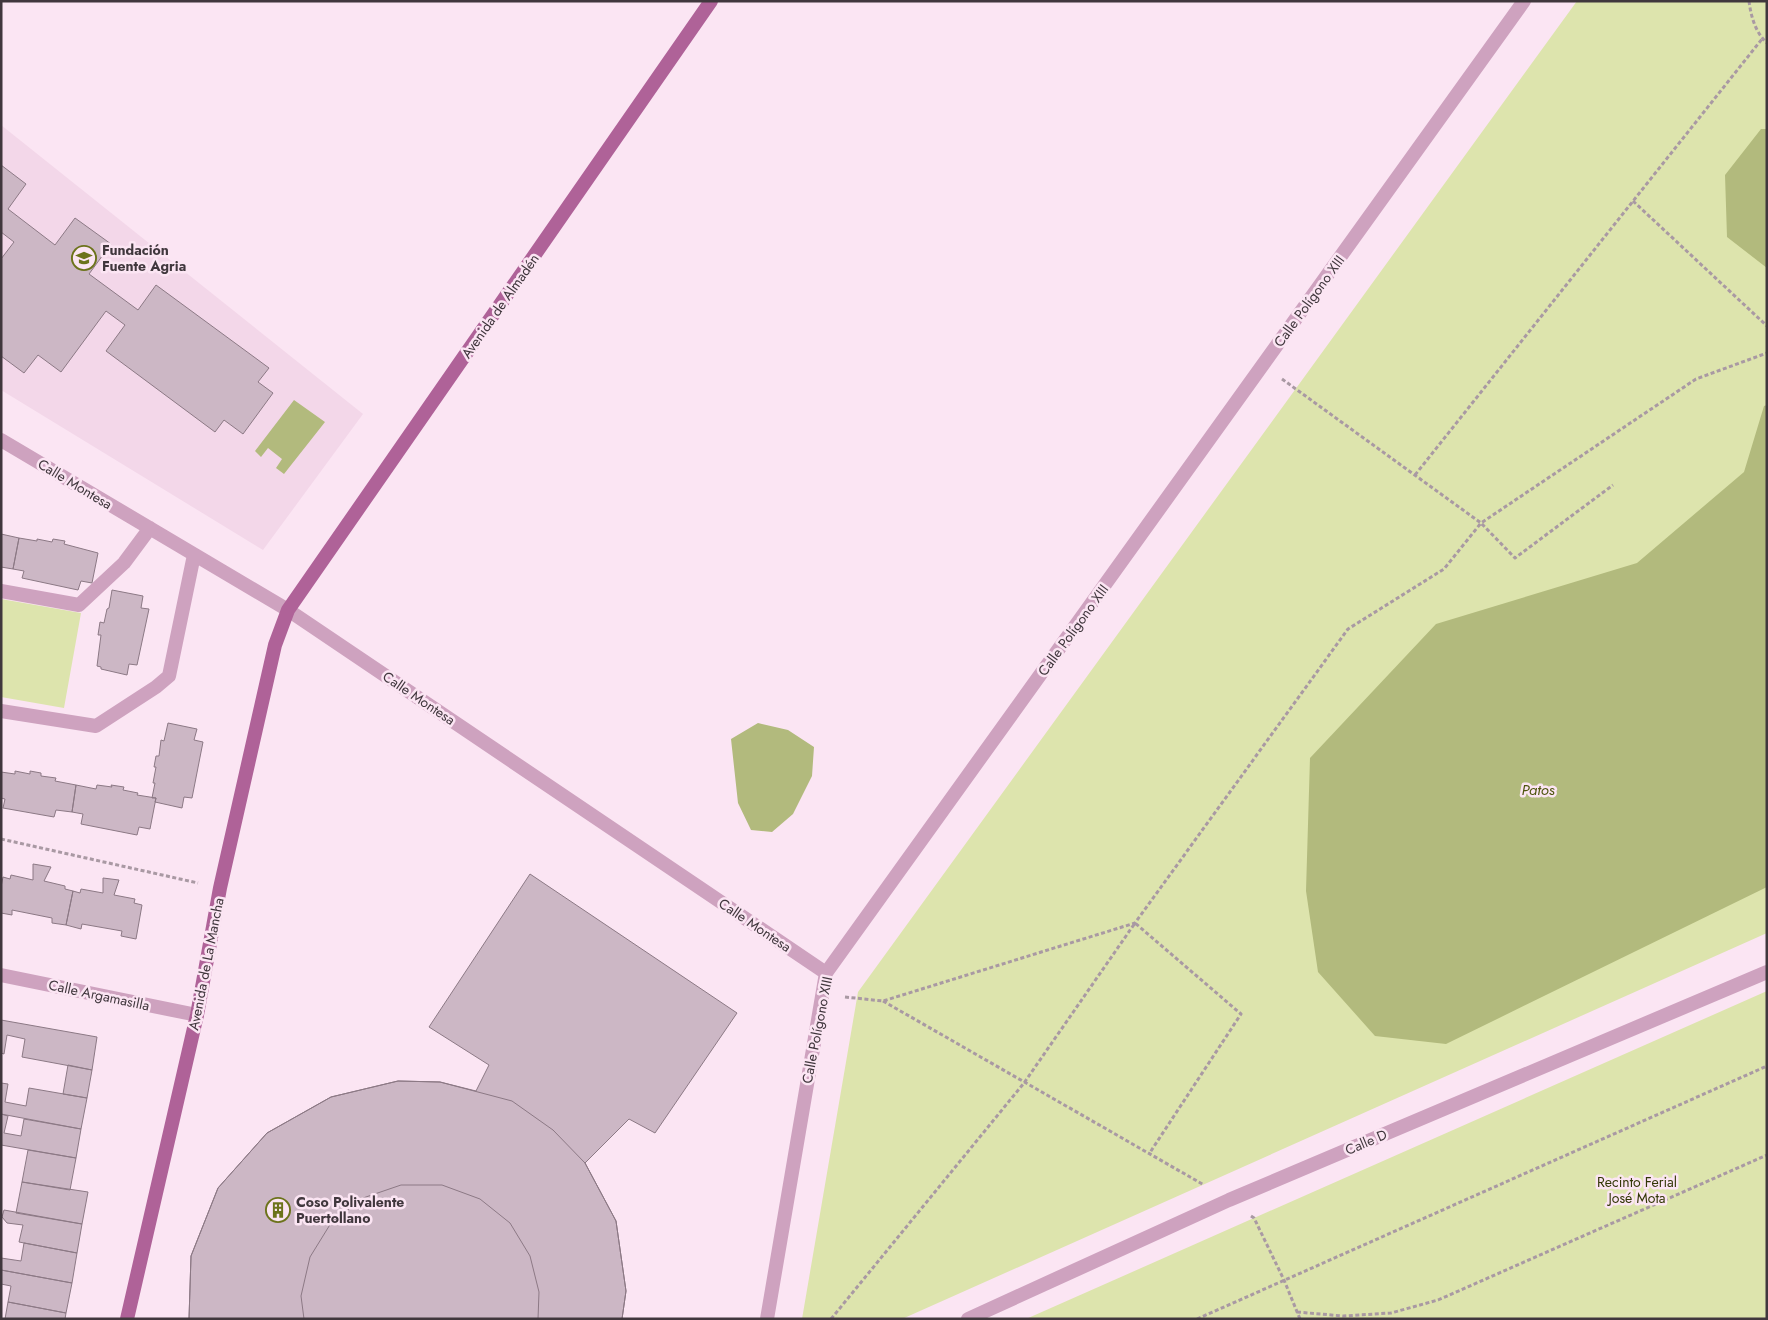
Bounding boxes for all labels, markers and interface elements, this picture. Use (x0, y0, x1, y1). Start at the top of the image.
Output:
place label: Fundación Fuente Agria (102, 240, 186, 276)
school or university icon: Fundación Fuente Agria (71, 245, 97, 271)
street label: Avenida de Almadén (456, 250, 544, 362)
street label: Calle Polígono XIII (1269, 251, 1349, 351)
street label: Calle Montesa (34, 454, 116, 514)
street label: Calle Polígono XIII (1033, 580, 1113, 680)
street label: Calle Montesa (379, 666, 459, 730)
water label: Patos (1521, 779, 1555, 801)
street label: Calle Montesa (715, 893, 795, 957)
street label: Avenida de La Mancha (183, 896, 229, 1032)
street label: Calle Argamasilla (47, 975, 151, 1015)
street label: Calle Polígono XIII (797, 975, 837, 1085)
street label: Calle D (1342, 1124, 1390, 1160)
park label: Recinto Ferial José Mota (1597, 1172, 1677, 1208)
place label: Coso Polivalente Puertollano (296, 1192, 404, 1228)
building icon: Coso Polivalente Puertollano (265, 1197, 291, 1223)

